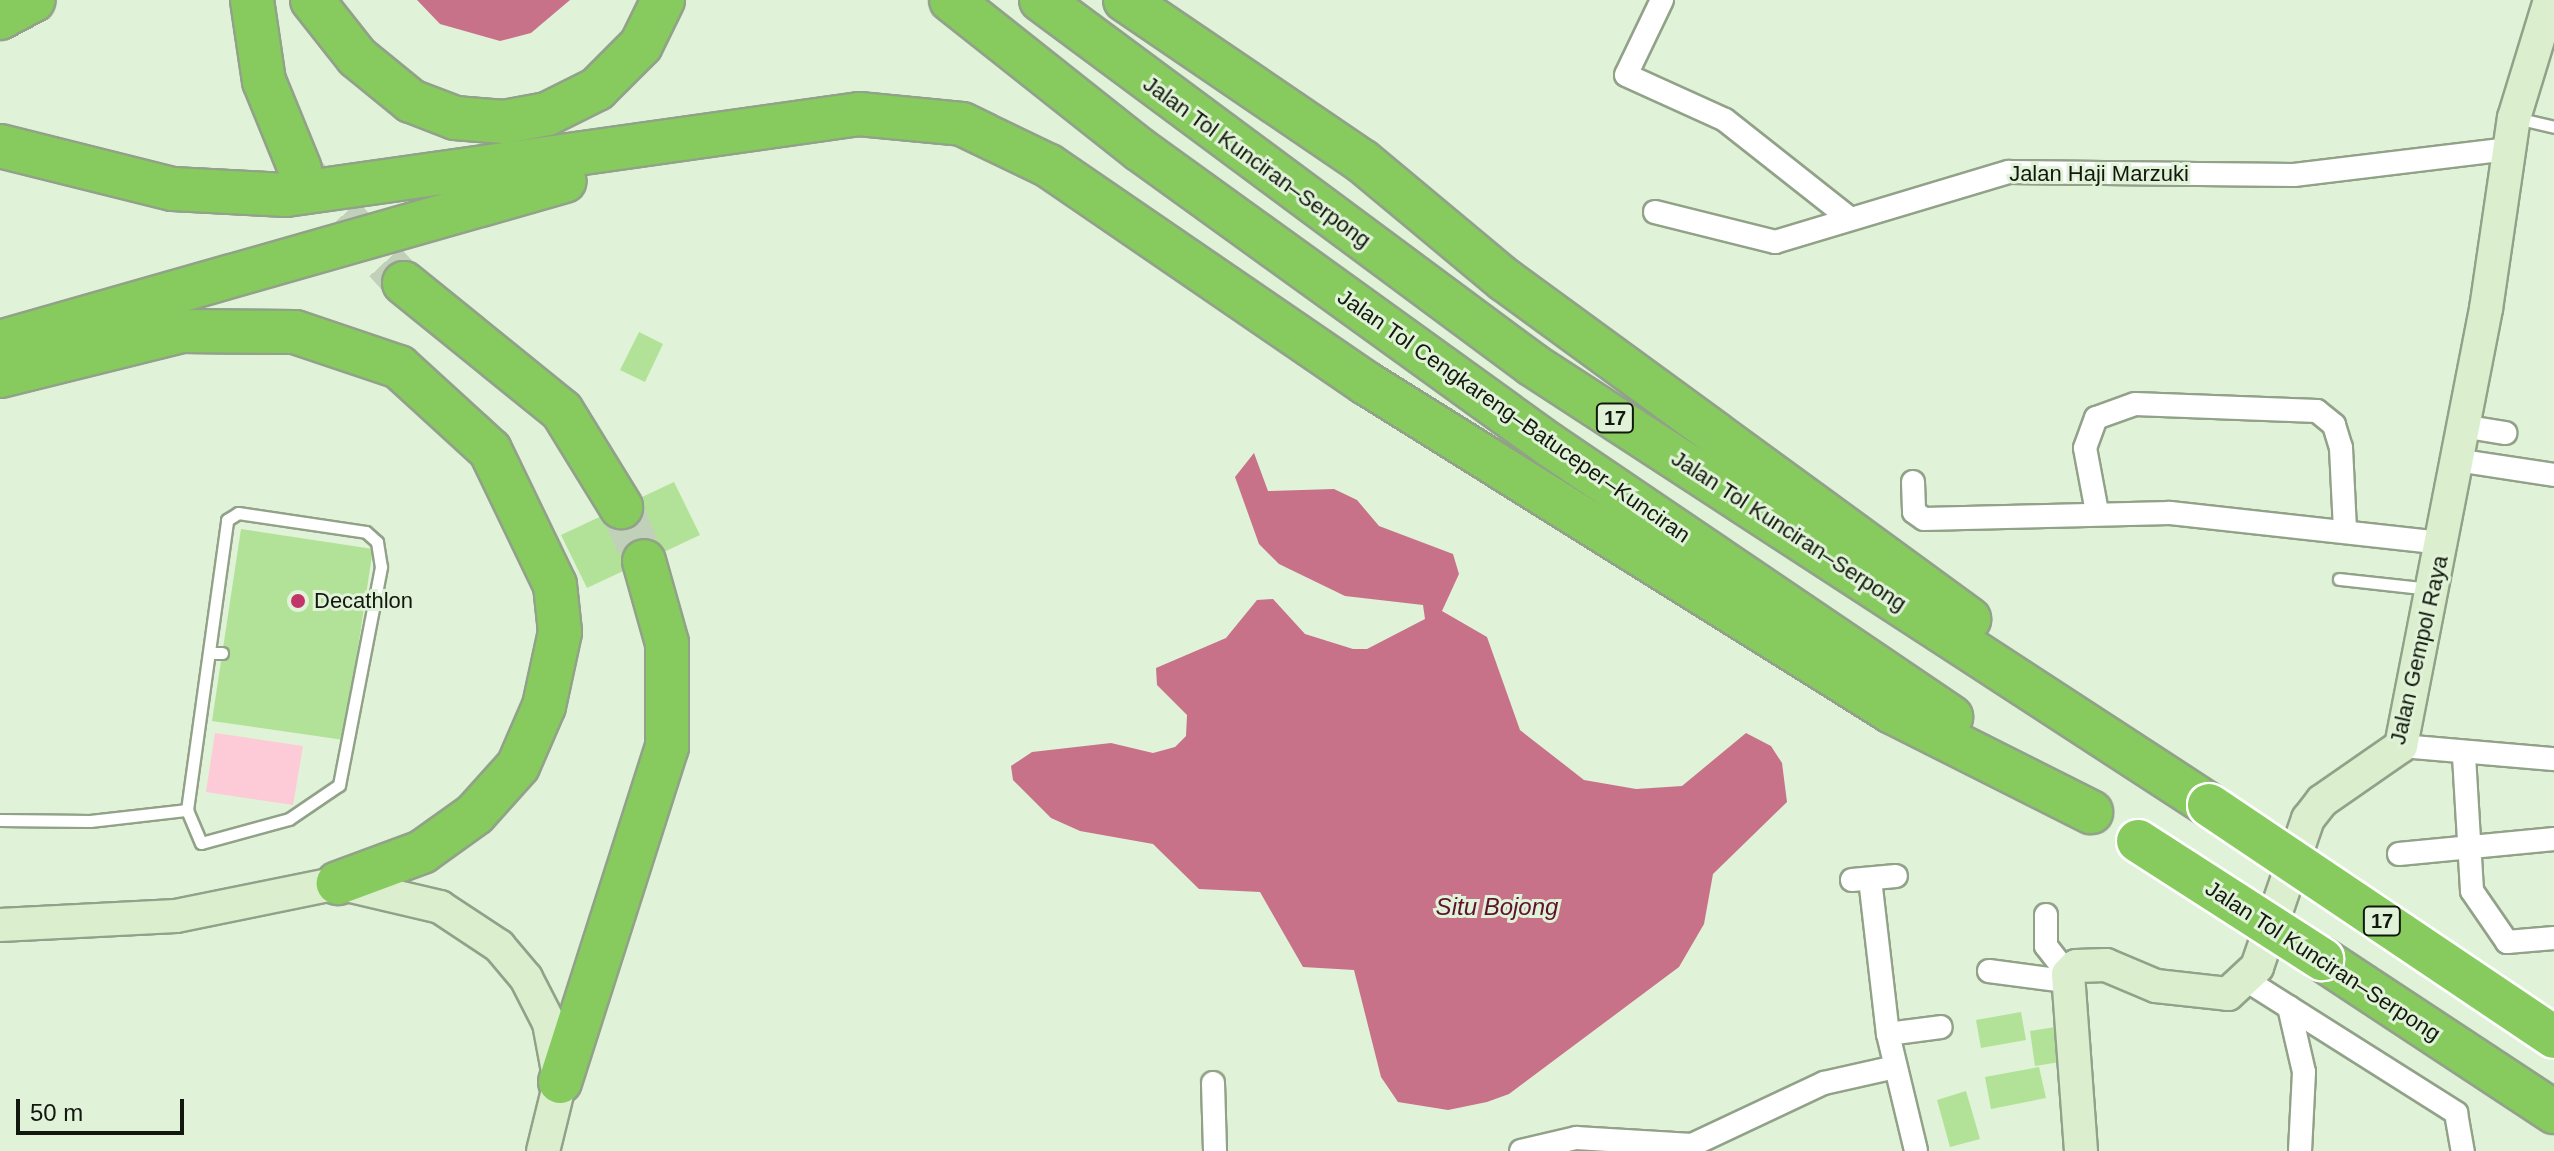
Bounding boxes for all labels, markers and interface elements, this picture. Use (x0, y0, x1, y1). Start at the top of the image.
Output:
street label: Jalan Tol Kunciran–Serpong (1138, 70, 1376, 254)
street label: Jalan Haji Marzuki (2009, 161, 2189, 187)
street label: Jalan Tol Cengkareng–Batuceper–Kunciran (1333, 283, 1695, 549)
road number: 17 (1595, 402, 1635, 434)
street label: Jalan Tol Kunciran–Serpong (1666, 445, 1912, 617)
street label: Jalan Gempol Raya (2384, 553, 2454, 747)
place label: Decathlon (314, 588, 413, 614)
marker: Decathlon (289, 592, 307, 610)
street label: Jalan Tol Kunciran–Serpong (2200, 875, 2446, 1047)
water label: Situ Bojong (1436, 893, 1558, 921)
road number: 17 (2362, 905, 2402, 937)
scale bar (20, 1083, 188, 1133)
text: 50 m (30, 1099, 83, 1126)

